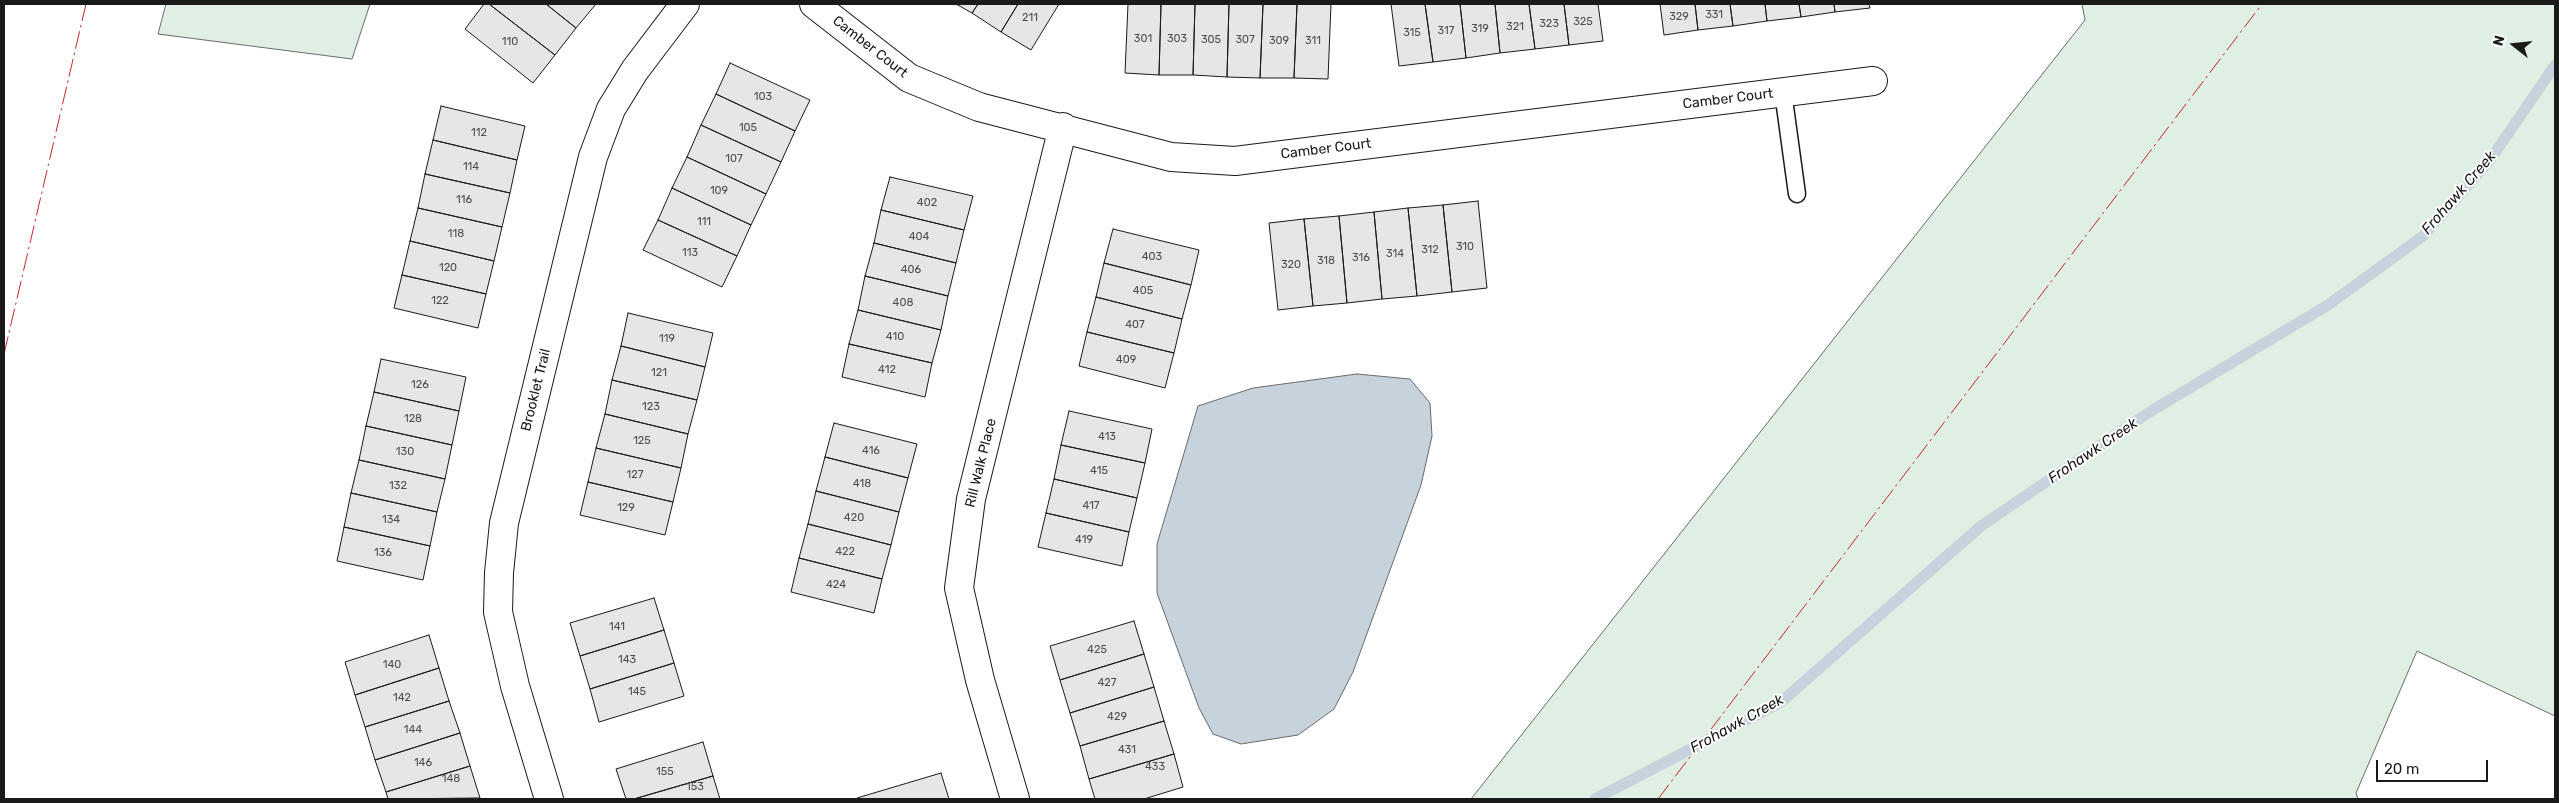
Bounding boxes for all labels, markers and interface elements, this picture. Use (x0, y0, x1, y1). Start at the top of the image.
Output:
house number: 331 (1705, 8, 1723, 22)
house number: 329 (1669, 10, 1689, 24)
house number: 211 (1022, 11, 1038, 25)
street label: Camber Court (829, 12, 911, 82)
house number: 325 (1573, 15, 1593, 29)
house number: 323 (1539, 17, 1559, 31)
house number: 321 (1506, 20, 1524, 34)
north arrow (2489, 20, 2539, 70)
house number: 319 (1471, 22, 1489, 36)
house number: 317 (1438, 24, 1454, 38)
house number: 315 (1403, 26, 1421, 40)
house number: 301 (1134, 32, 1152, 46)
house number: 303 (1167, 32, 1187, 46)
house number: 305 (1201, 33, 1221, 47)
house number: 307 (1235, 33, 1255, 47)
house number: 309 (1269, 34, 1289, 48)
house number: 311 (1305, 34, 1321, 48)
text: N (2490, 34, 2509, 48)
house number: 110 (502, 35, 518, 49)
street label: Camber Court (1682, 85, 1774, 113)
house number: 103 (754, 90, 772, 104)
house number: 105 (739, 121, 757, 135)
house number: 112 (471, 126, 487, 140)
street label: Camber Court (1280, 135, 1372, 163)
water label: Frohawk Creek (2418, 148, 2500, 238)
house number: 107 (725, 152, 743, 166)
house number: 114 (463, 160, 479, 174)
house number: 109 (710, 184, 728, 198)
house number: 116 (456, 193, 472, 207)
house number: 402 (917, 196, 937, 210)
house number: 111 (697, 215, 711, 229)
house number: 118 (448, 227, 464, 241)
house number: 404 (909, 230, 929, 244)
house number: 310 (1456, 240, 1474, 254)
house number: 312 (1421, 243, 1439, 257)
house number: 113 (682, 246, 698, 260)
house number: 314 (1386, 247, 1404, 261)
house number: 403 (1142, 250, 1162, 264)
house number: 316 (1352, 251, 1370, 265)
house number: 318 (1317, 254, 1335, 268)
house number: 320 (1281, 258, 1301, 272)
house number: 120 (439, 261, 457, 275)
house number: 406 (901, 263, 921, 277)
house number: 405 (1133, 284, 1153, 298)
house number: 122 (431, 294, 449, 308)
house number: 408 (893, 296, 913, 310)
house number: 407 (1125, 318, 1145, 332)
house number: 410 (886, 330, 904, 344)
house number: 119 (659, 332, 675, 346)
street label: Brooklet Trail (518, 347, 554, 433)
house number: 409 (1116, 353, 1136, 367)
house number: 412 (878, 363, 896, 377)
house number: 121 (651, 366, 667, 380)
house number: 126 (411, 378, 429, 392)
house number: 123 (642, 400, 660, 414)
house number: 128 (404, 412, 422, 426)
water label: Frohawk Creek (2045, 414, 2141, 488)
street label: Rill Walk Place (962, 417, 1000, 509)
house number: 413 (1098, 430, 1116, 444)
house number: 125 (633, 434, 651, 448)
house number: 416 (862, 444, 880, 458)
house number: 130 (396, 445, 414, 459)
house number: 415 (1090, 464, 1108, 478)
house number: 127 (627, 468, 643, 482)
house number: 418 (853, 477, 871, 491)
house number: 132 (389, 479, 407, 493)
house number: 417 (1083, 499, 1099, 513)
house number: 129 (617, 501, 635, 515)
house number: 420 (844, 511, 864, 525)
house number: 134 (382, 513, 400, 527)
house number: 419 (1075, 533, 1093, 547)
house number: 422 (835, 545, 855, 559)
house number: 136 (374, 546, 392, 560)
house number: 424 (826, 578, 846, 592)
house number: 141 (609, 620, 625, 634)
house number: 425 (1087, 643, 1107, 657)
house number: 143 (618, 653, 636, 667)
house number: 140 (383, 658, 401, 672)
house number: 427 (1098, 676, 1116, 690)
house number: 145 (628, 685, 646, 699)
house number: 142 (393, 691, 411, 705)
water label: Frohawk Creek (1687, 691, 1787, 757)
house number: 429 (1107, 710, 1127, 724)
house number: 144 (404, 723, 422, 737)
house number: 431 (1118, 743, 1136, 757)
scale bar (2379, 750, 2492, 782)
house number: 146 (414, 756, 432, 770)
house number: 433 (1145, 760, 1165, 774)
text: 20 m (2384, 760, 2419, 778)
house number: 155 (656, 765, 674, 779)
house number: 148 (442, 772, 460, 786)
house number: 153 (686, 780, 704, 794)

